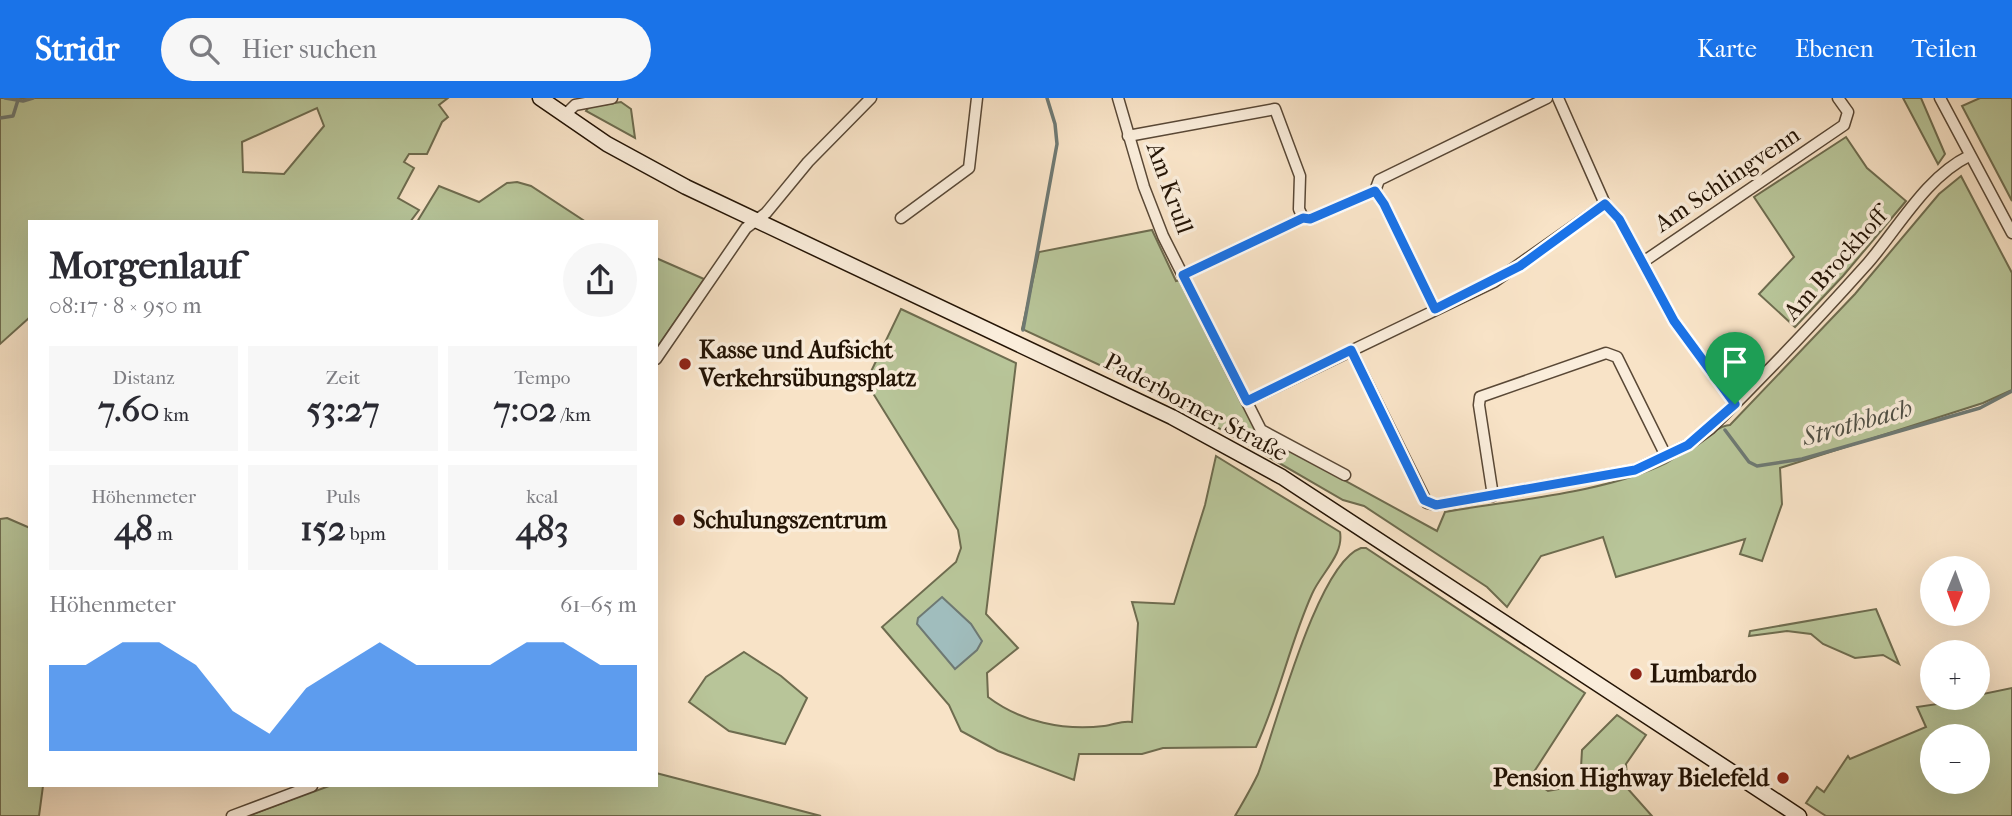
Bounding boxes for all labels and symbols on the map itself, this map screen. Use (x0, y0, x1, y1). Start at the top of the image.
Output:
street label: Am Schlingvenn (1648, 120, 1805, 238)
street label: Am Krull (1140, 138, 1200, 238)
street label: Am Brockhoff (1777, 198, 1897, 327)
pin (1705, 332, 1765, 404)
place label: Kasse und Aufsicht Verkehrsübungsplatz (698, 336, 917, 392)
street label: Paderborner Straße (1100, 347, 1293, 467)
marker: Kasse und Aufsicht Verkehrsübungsplatz (677, 356, 693, 372)
water label: Strothbach (1797, 392, 1916, 453)
place label: Schulungszentrum (693, 506, 888, 534)
marker: Schulungszentrum (671, 512, 687, 528)
north arrow (1920, 556, 1990, 626)
place label: Lumbardo (1650, 660, 1757, 688)
marker: Lumbardo (1628, 666, 1644, 682)
place label: Pension Highway Bielefeld (1493, 764, 1770, 792)
marker: Pension Highway Bielefeld (1775, 770, 1791, 786)

